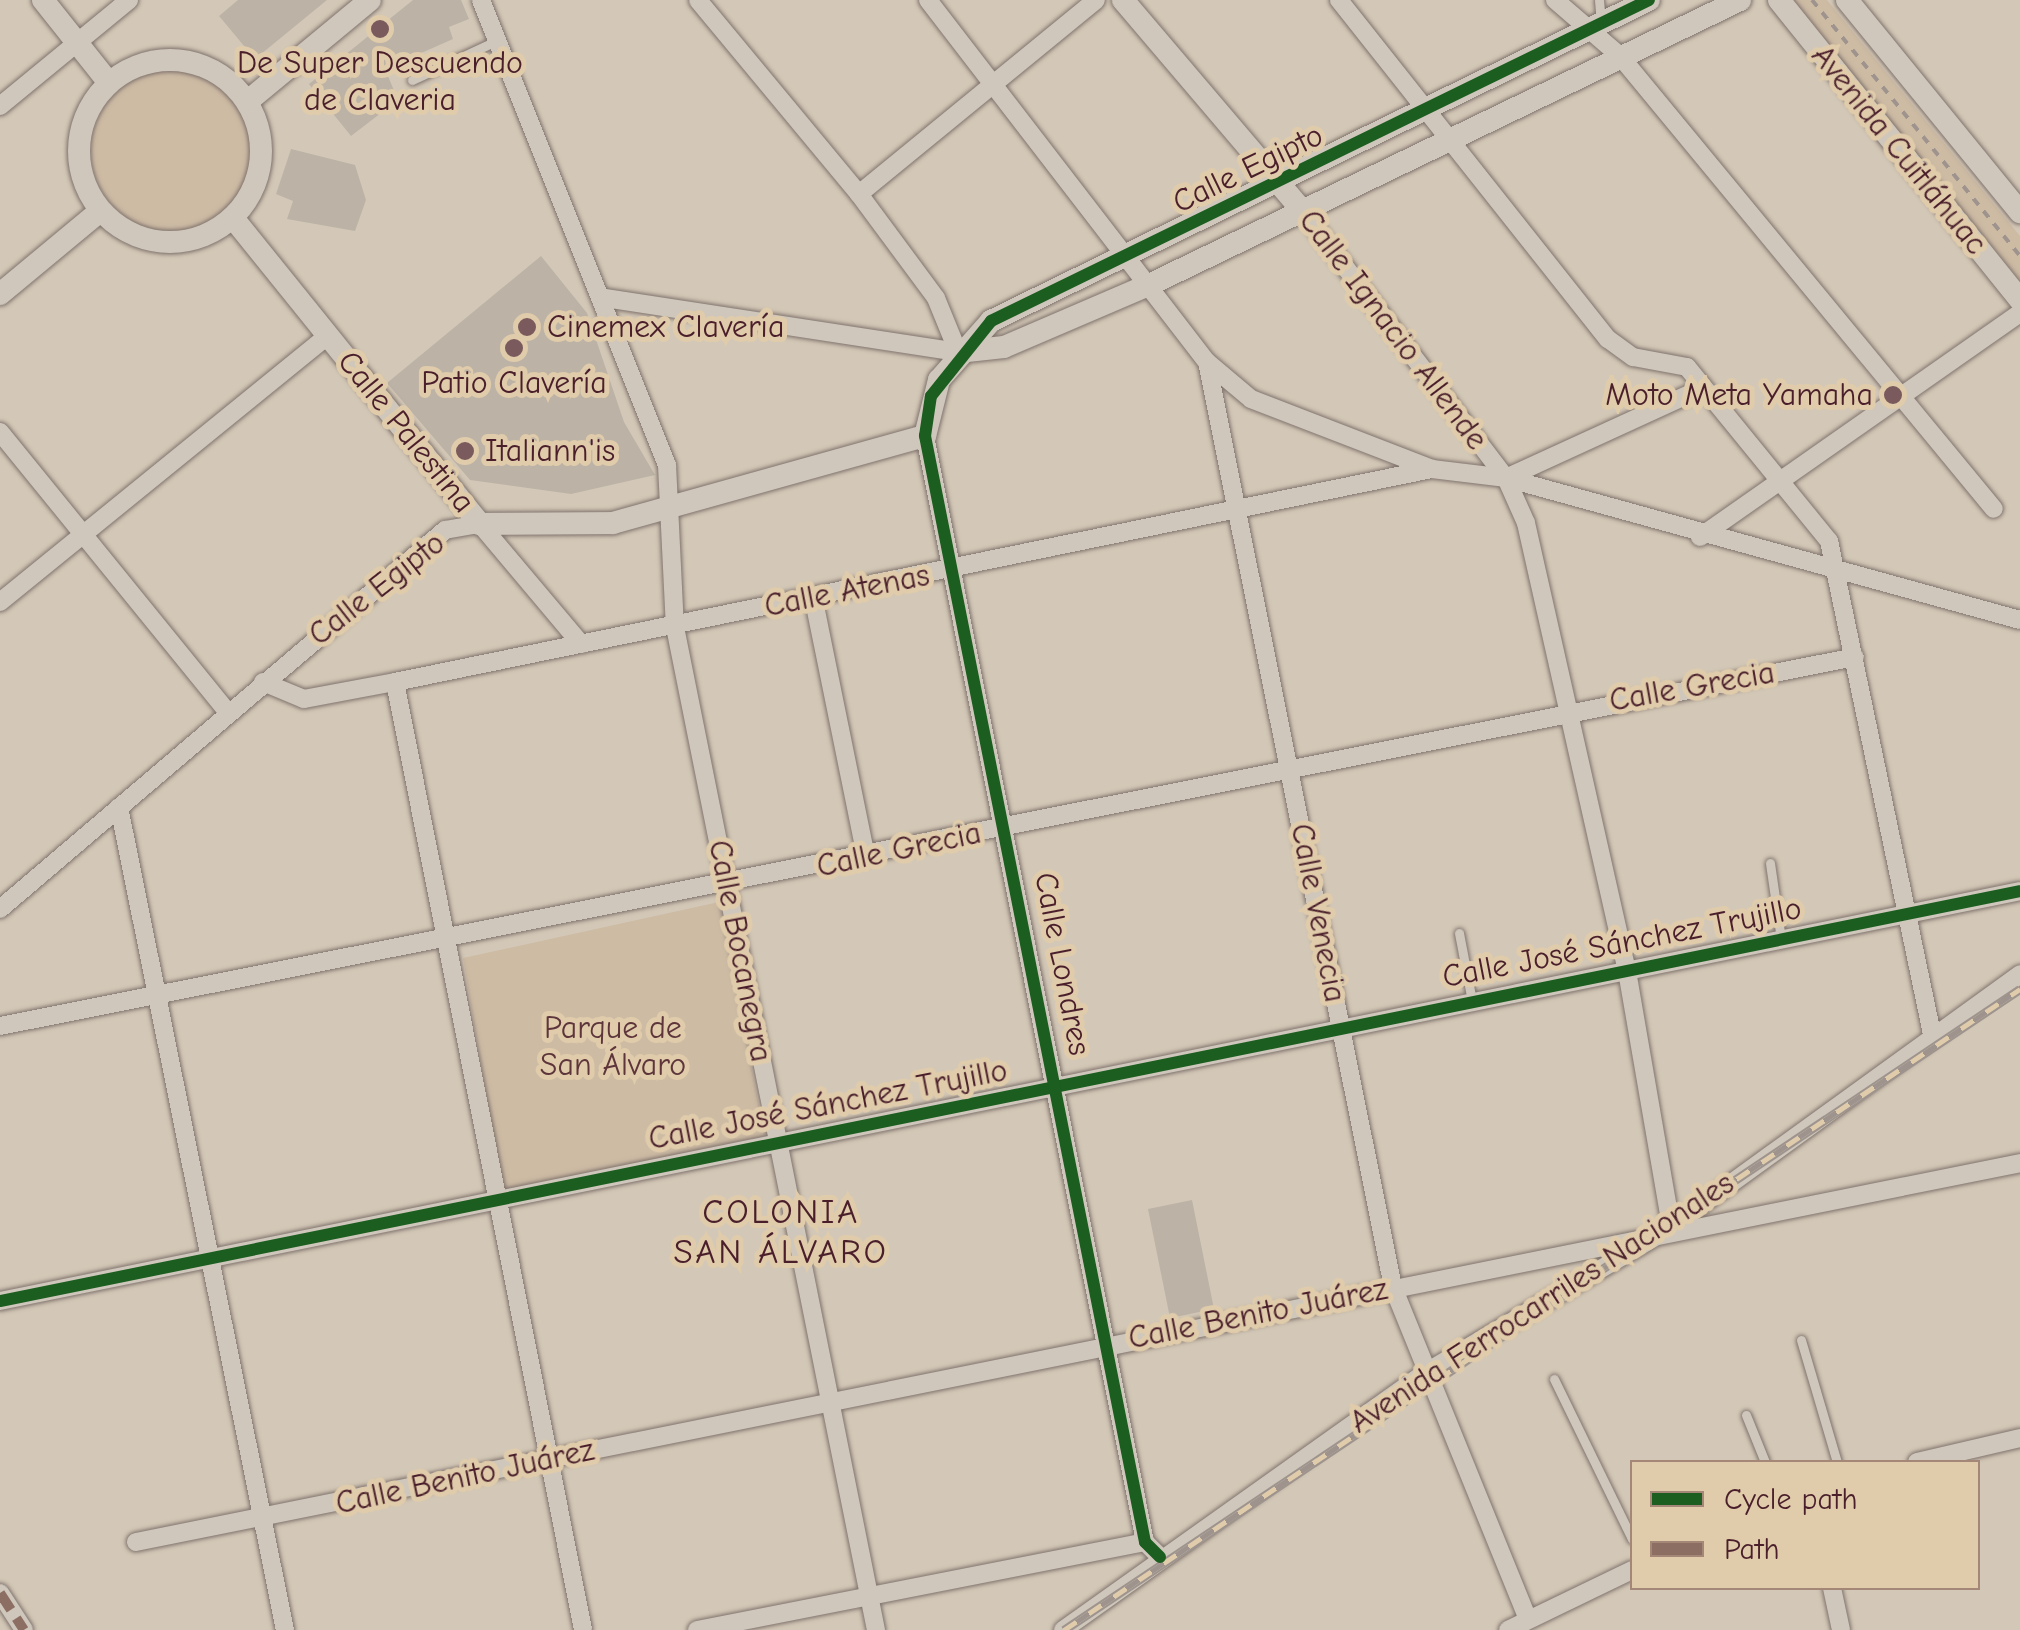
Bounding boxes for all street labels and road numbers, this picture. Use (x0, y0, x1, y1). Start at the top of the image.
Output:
street label: Avenida Cuitláhuac (1803, 38, 1995, 262)
street label: Calle Egipto (1167, 116, 1329, 222)
street label: Calle Ignacio Allende (1290, 203, 1496, 457)
street label: Calle Palestina (329, 343, 483, 521)
street label: Calle Egipto (301, 524, 453, 654)
street label: Calle Atenas (761, 556, 933, 626)
street label: Calle Grecia (1606, 654, 1778, 720)
street label: Calle Grecia (813, 814, 985, 886)
street label: Calle Venecia (1282, 820, 1354, 1006)
street label: Calle Bocanegra (700, 837, 780, 1065)
street label: Calle Londres (1025, 869, 1099, 1059)
street label: Calle José Sánchez Trujillo (1439, 889, 1805, 997)
street label: Calle José Sánchez Trujillo (645, 1051, 1011, 1159)
street label: Avenida Ferrocarriles Nacionales (1343, 1164, 1741, 1442)
street label: Calle Benito Juárez (1125, 1270, 1391, 1358)
street label: Calle Benito Juárez (332, 1431, 598, 1523)

